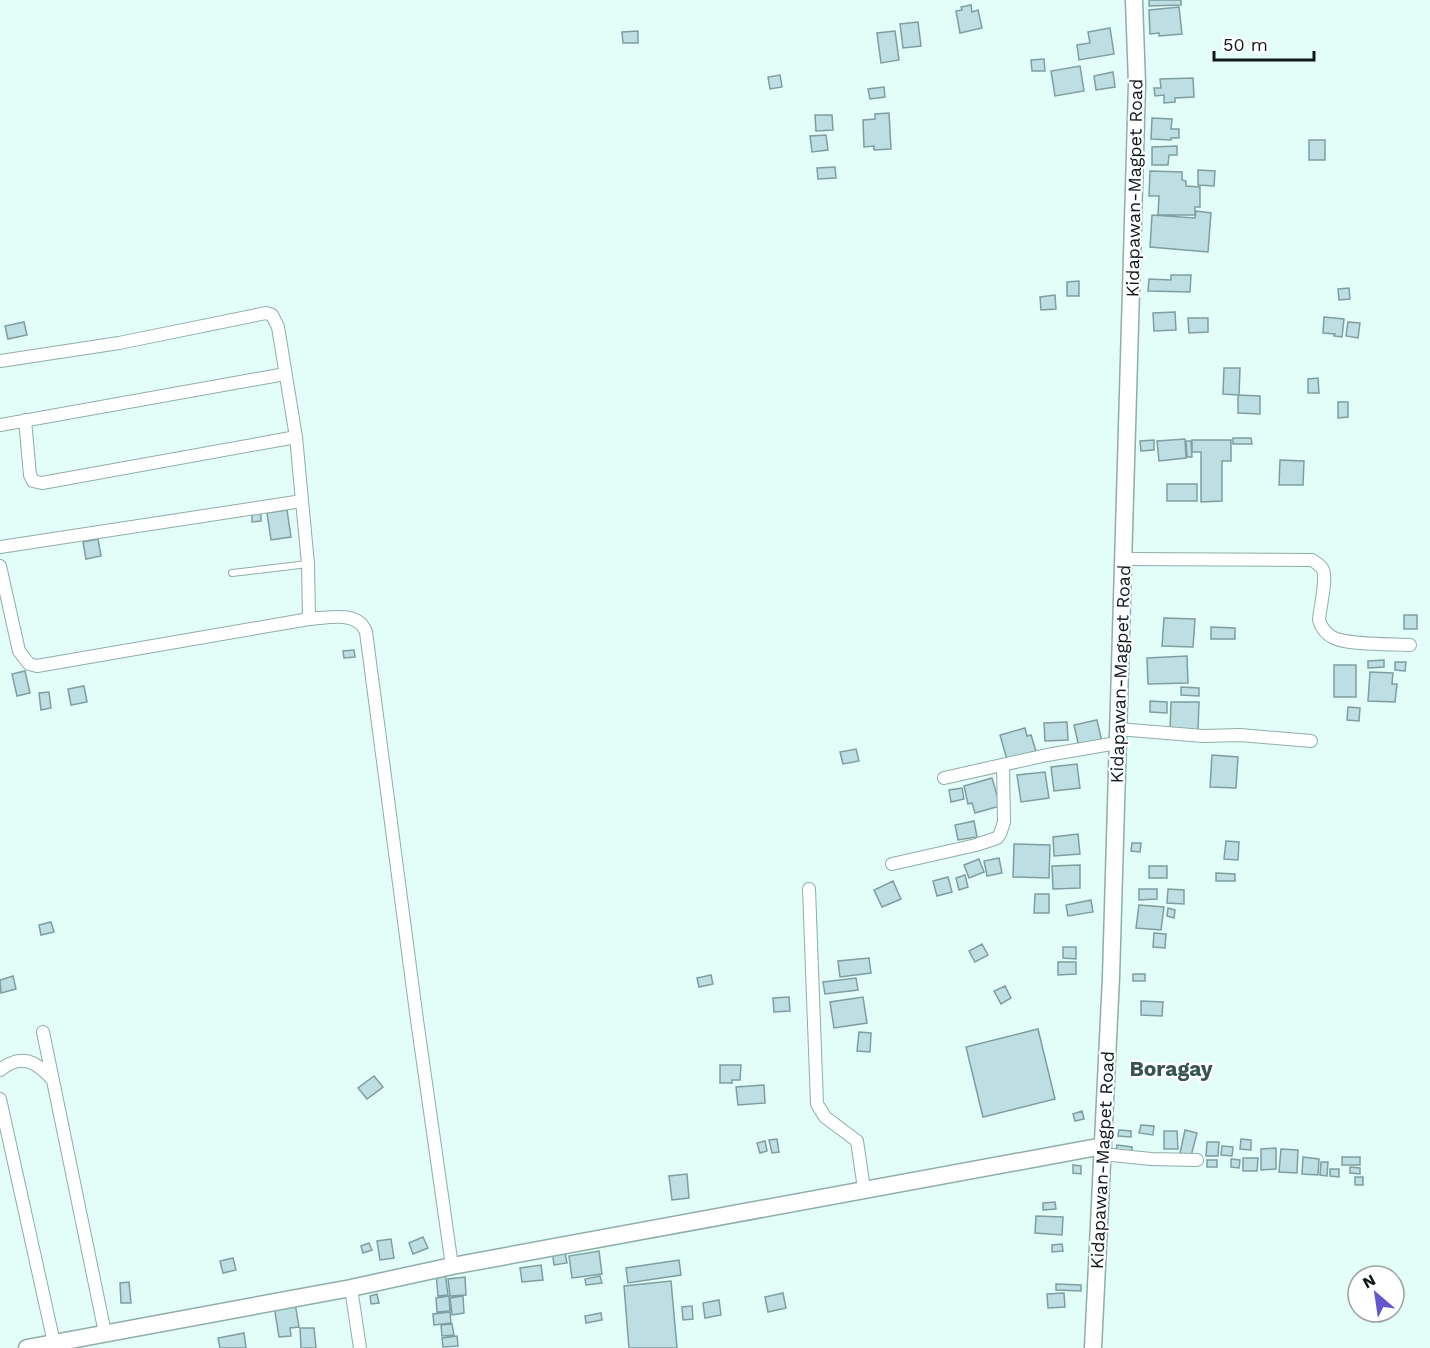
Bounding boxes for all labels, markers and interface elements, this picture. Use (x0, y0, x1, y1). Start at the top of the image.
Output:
scale bar (1214, 24, 1314, 62)
text: 50 m (1223, 34, 1268, 55)
street label: Kidapawan-Magpet Road (1122, 78, 1146, 298)
street label: Kidapawan-Magpet Road (1106, 564, 1134, 784)
street label: Kidapawan-Magpet Road (1086, 1050, 1118, 1270)
district label: Boragay (1129, 1056, 1213, 1081)
north arrow (1346, 1264, 1406, 1324)
text: N (1359, 1270, 1379, 1293)

